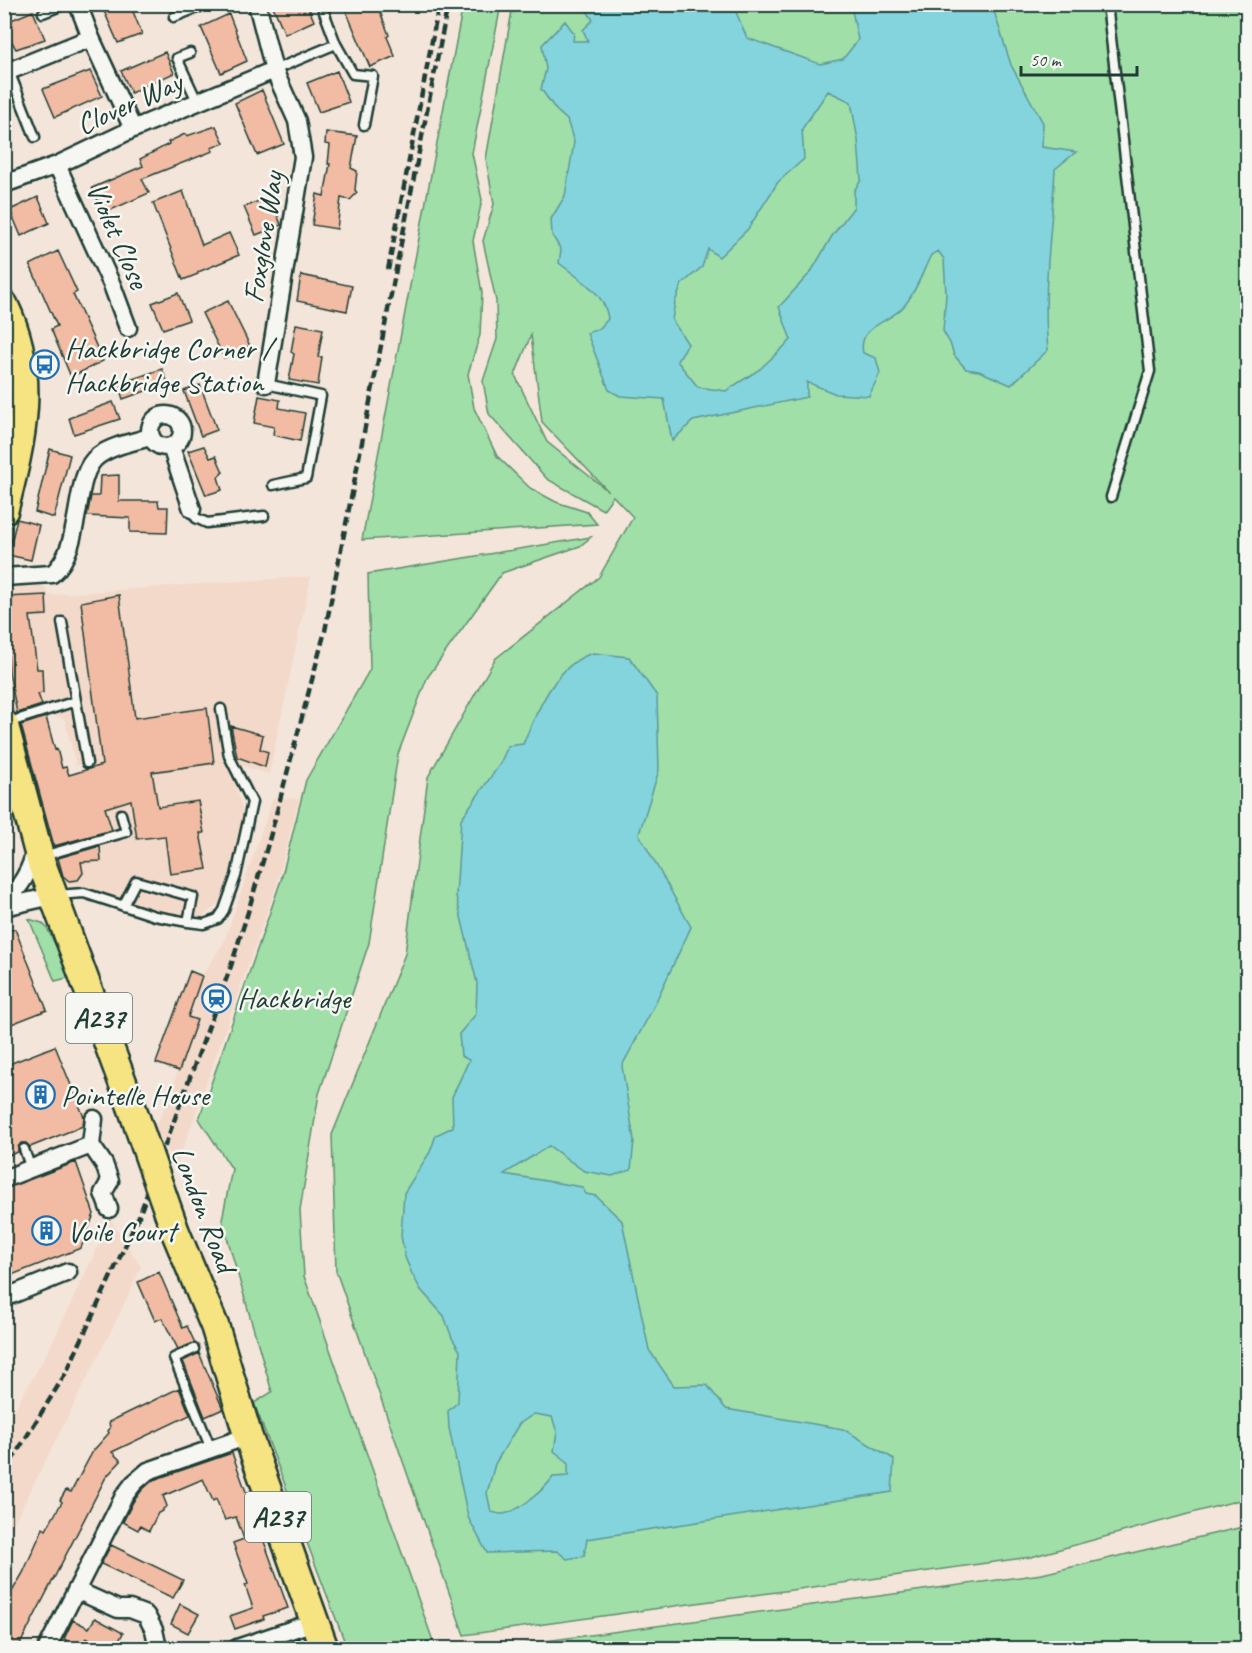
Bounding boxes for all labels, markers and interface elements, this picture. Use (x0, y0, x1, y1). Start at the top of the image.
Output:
scale bar (1021, 39, 1136, 77)
text: 50 m (1030, 49, 1063, 71)
street label: Clover Way (70, 62, 190, 143)
street label: Foxglove Way (234, 167, 292, 305)
street label: Violet Close (78, 176, 159, 296)
place label: Hackbridge Corner / Hackbridge Station (65, 329, 278, 401)
bus stop icon: Hackbridge Corner / Hackbridge Station (28, 349, 60, 381)
place label: Hackbridge (237, 979, 352, 1017)
station icon: Hackbridge (200, 982, 232, 1014)
road number: A237 (66, 993, 132, 1043)
place label: Pointelle House (61, 1076, 211, 1114)
building icon: Pointelle House (24, 1079, 56, 1111)
street label: London Road (163, 1141, 247, 1281)
place label: Voile Court (67, 1212, 180, 1250)
building icon: Voile Court (30, 1215, 62, 1247)
road number: A237 (245, 1492, 311, 1542)

